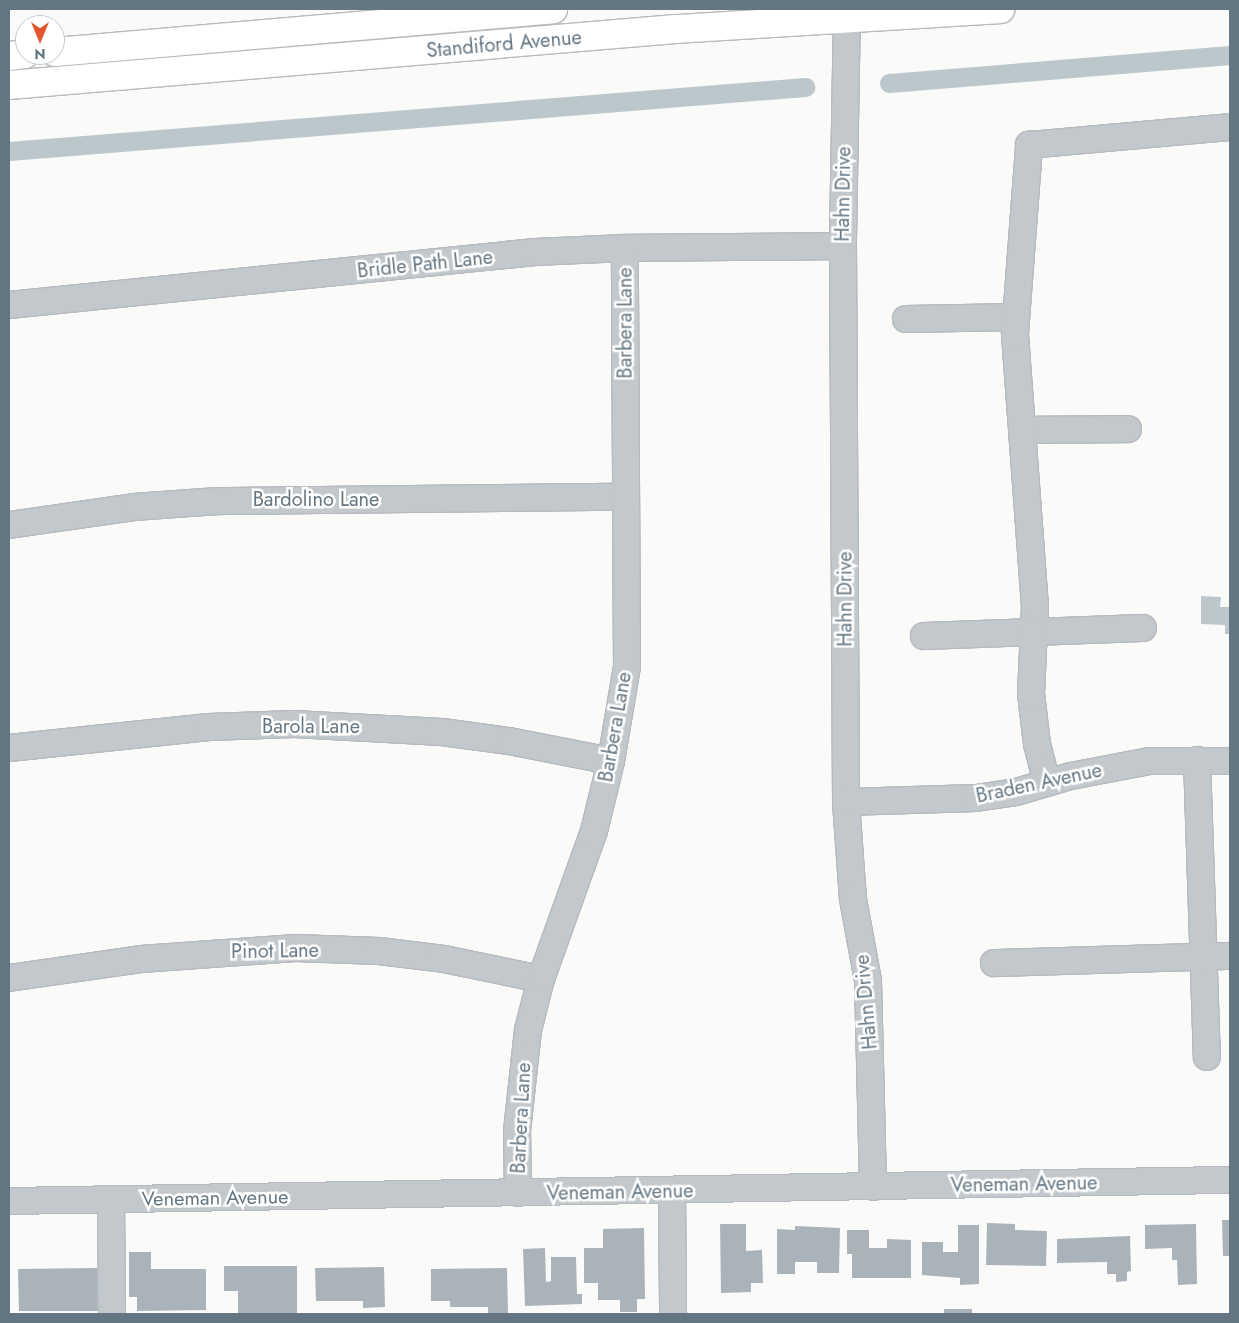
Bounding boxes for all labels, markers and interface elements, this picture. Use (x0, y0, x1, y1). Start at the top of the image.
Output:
north arrow (15, 15, 65, 65)
street label: Standiford Avenue (425, 25, 583, 63)
text: N (34, 44, 46, 64)
street label: Hahn Drive (830, 146, 856, 242)
street label: Bridle Path Lane (356, 245, 494, 283)
street label: Barbera Lane (613, 267, 637, 379)
street label: Bardolino Lane (253, 487, 379, 511)
street label: Hahn Drive (833, 551, 857, 647)
street label: Barbera Lane (594, 670, 636, 784)
street label: Barola Lane (262, 714, 360, 738)
street label: Braden Avenue (974, 758, 1104, 808)
street label: Pinot Lane (231, 938, 319, 964)
street label: Hahn Drive (850, 953, 882, 1051)
street label: Barbera Lane (506, 1062, 536, 1174)
street label: Veneman Avenue (950, 1171, 1098, 1197)
street label: Veneman Avenue (546, 1179, 694, 1205)
street label: Veneman Avenue (141, 1185, 289, 1211)

